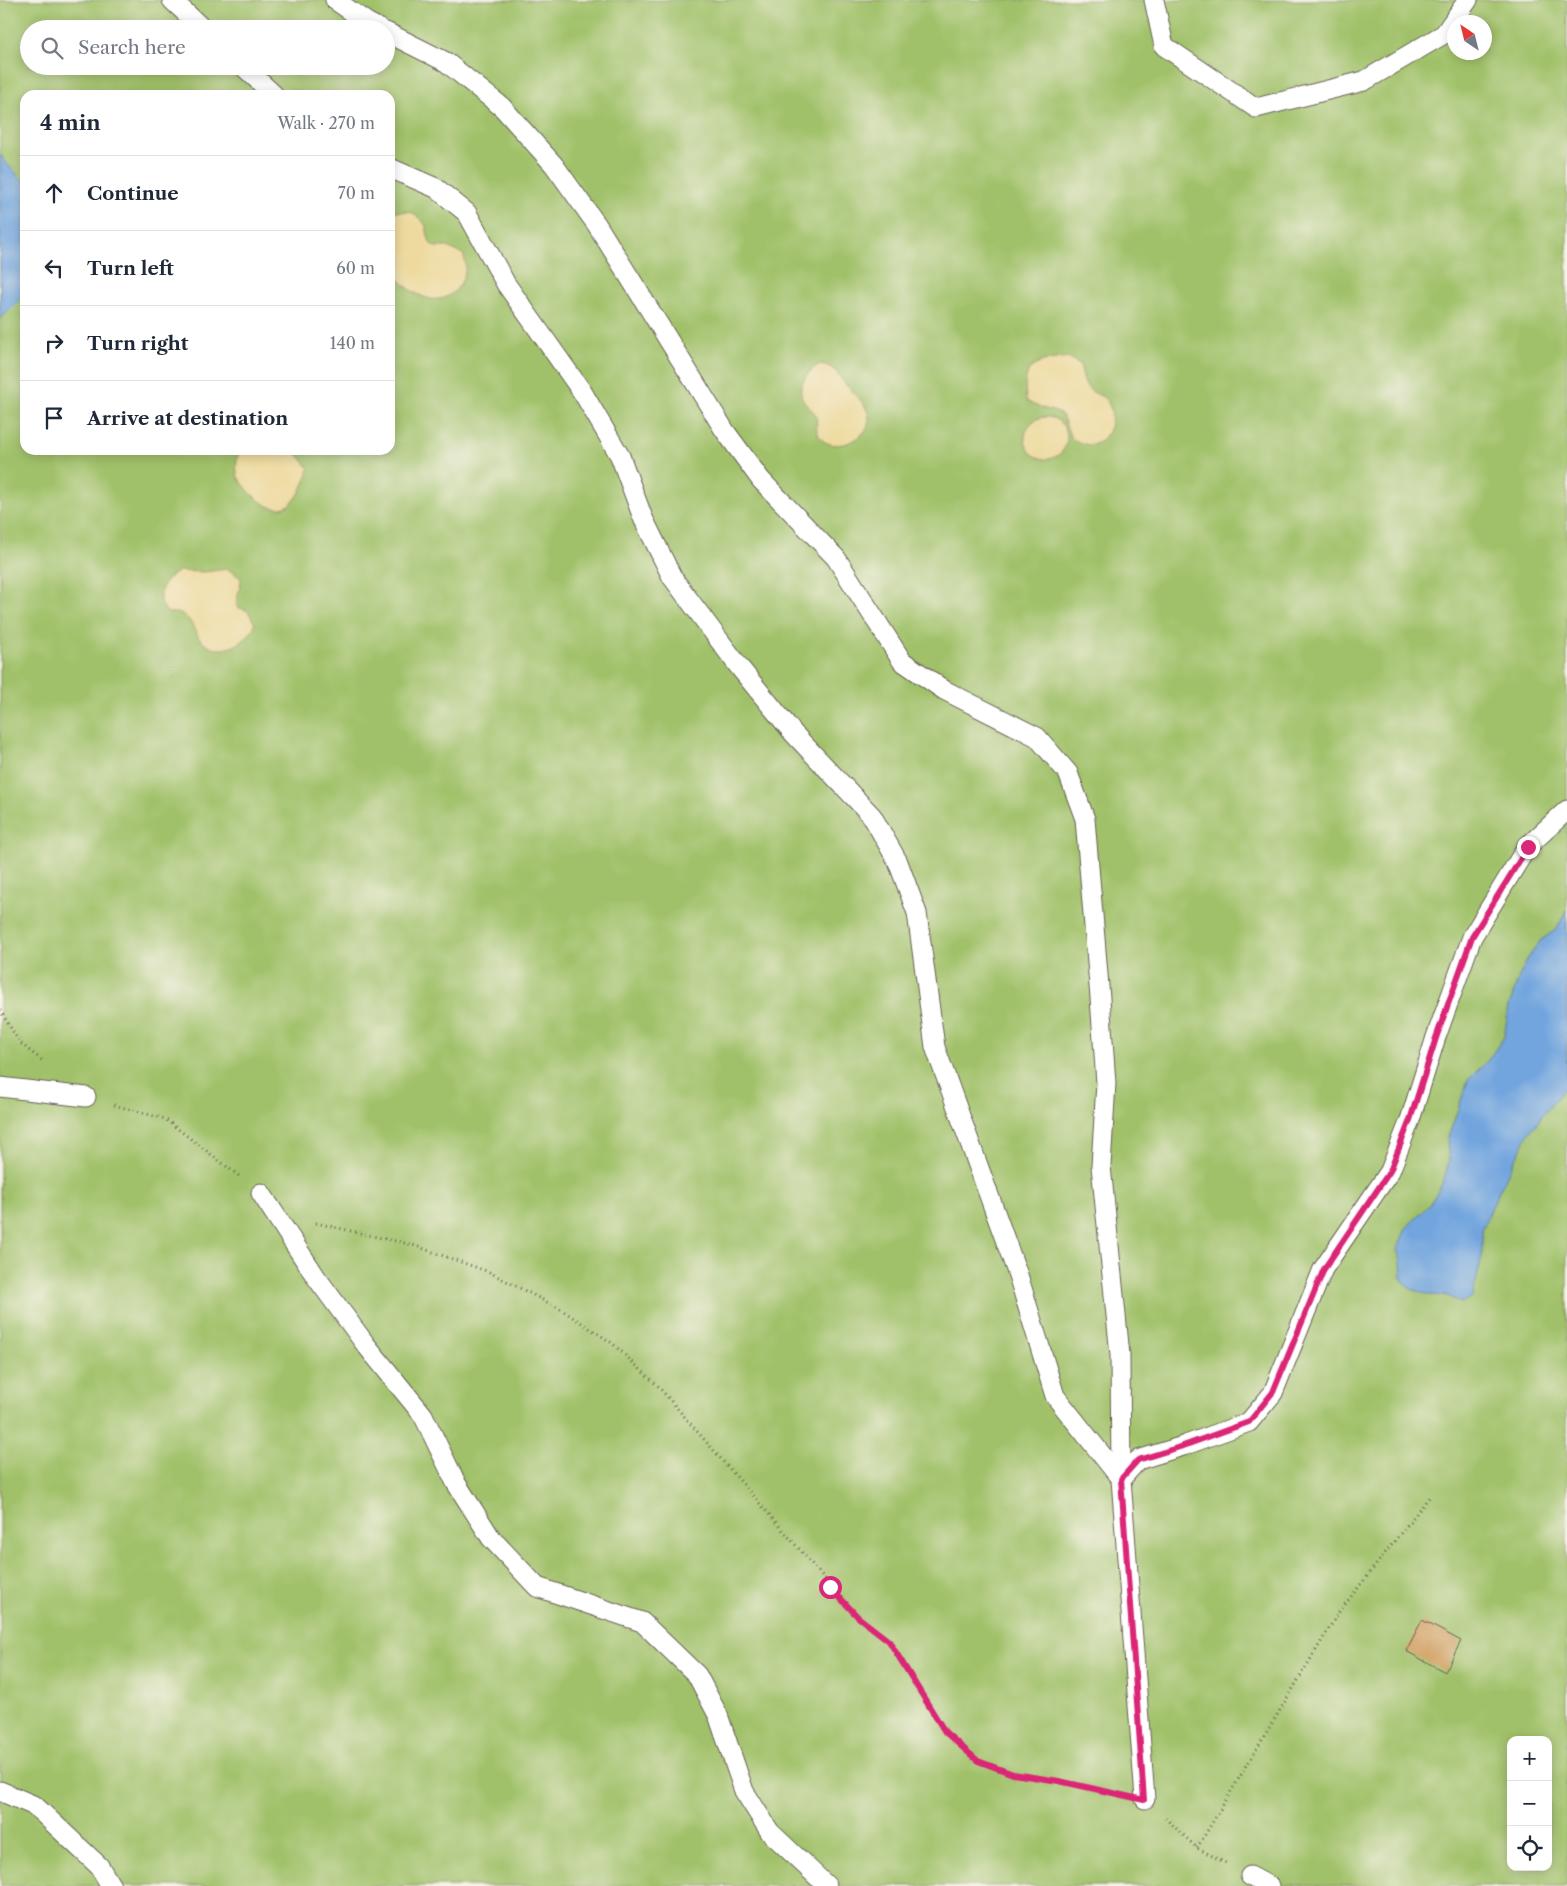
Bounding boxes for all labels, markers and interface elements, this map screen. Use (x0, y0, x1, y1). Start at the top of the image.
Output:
north arrow (1447, 15, 1492, 60)
search box (20, 20, 395, 75)
icon: search (38, 34, 66, 62)
text: Search here (78, 36, 186, 59)
text: 4 min (40, 110, 101, 135)
text: Walk · 270 m (277, 113, 375, 133)
icon: ahead (40, 179, 68, 207)
text: Continue (87, 182, 179, 205)
text: 70 m (338, 183, 375, 203)
icon: left (40, 254, 68, 282)
text: Turn left (87, 257, 174, 280)
text: 60 m (336, 258, 375, 278)
icon: right (40, 329, 68, 357)
text: Turn right (87, 332, 188, 355)
text: 140 m (330, 333, 375, 353)
icon: arrive (40, 404, 68, 432)
text: Arrive at destination (87, 407, 288, 430)
route end (1517, 836, 1540, 859)
route start (819, 1576, 842, 1599)
map controls (1507, 1736, 1552, 1871)
button: + (1507, 1736, 1552, 1781)
button: − (1507, 1781, 1552, 1826)
button: locate (1507, 1826, 1552, 1871)

